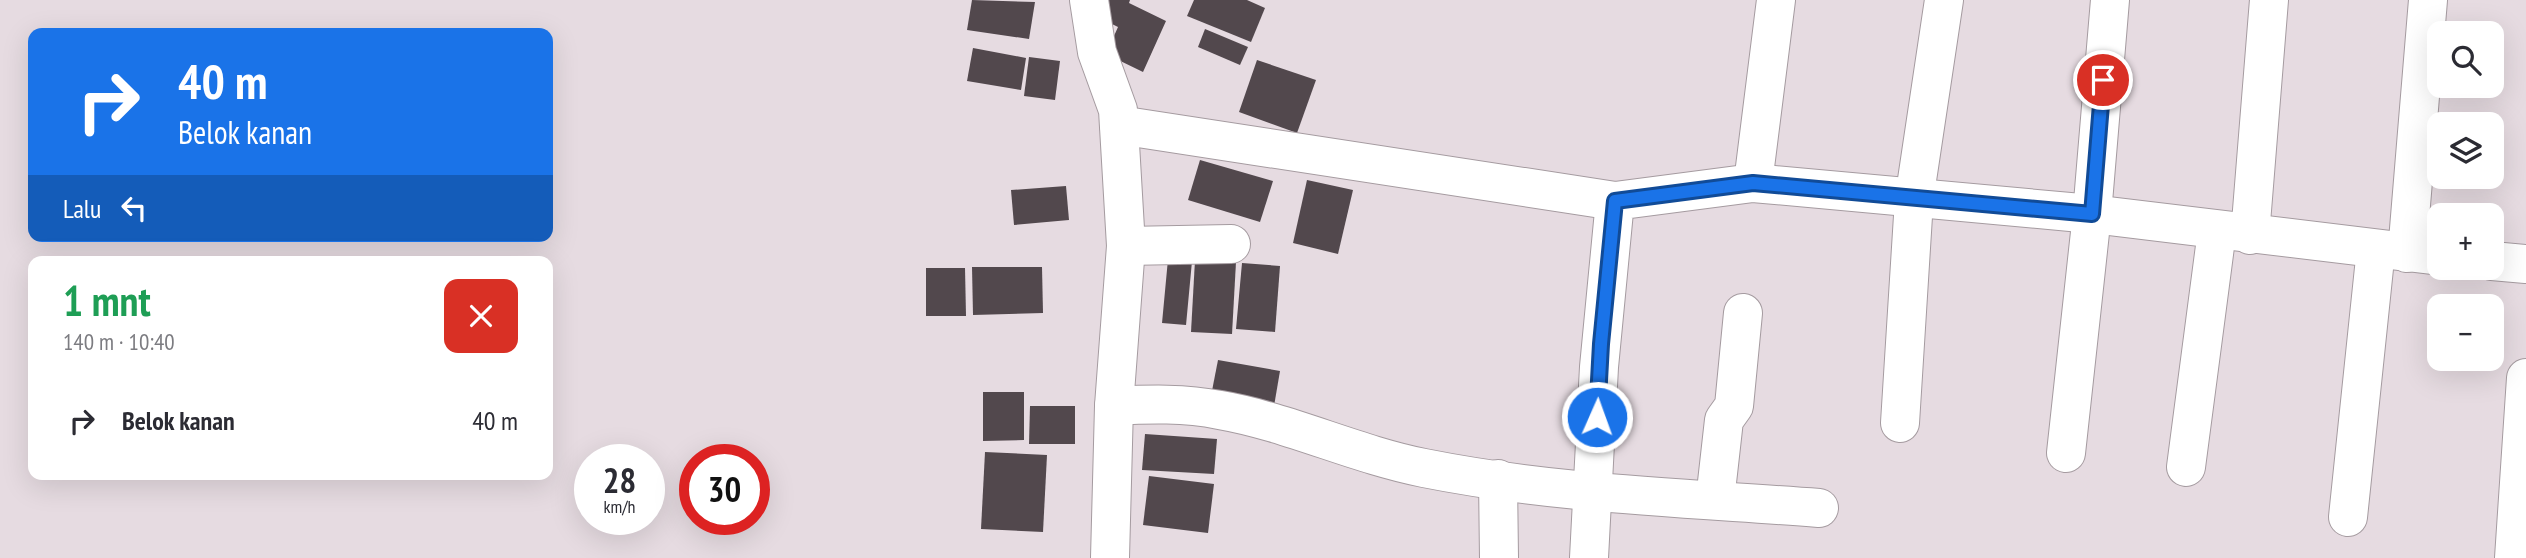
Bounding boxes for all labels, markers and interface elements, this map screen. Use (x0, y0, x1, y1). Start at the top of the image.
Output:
map controls (2427, 21, 2504, 371)
button: search (2427, 21, 2504, 98)
text: 40 m (178, 49, 267, 113)
pin (2073, 50, 2133, 110)
icon: right (63, 56, 154, 147)
icon: arrive (2084, 61, 2122, 99)
text: Belok kanan (178, 111, 312, 153)
button: layers (2427, 112, 2504, 189)
icon: left (115, 189, 153, 227)
text: Lalu (63, 192, 101, 225)
button: + (2427, 203, 2504, 280)
text: 1 mnt (63, 273, 151, 328)
button: close (444, 279, 518, 353)
button: − (2427, 294, 2504, 371)
text: 140 m · 10:40 (63, 327, 175, 356)
position arrow (1560, 380, 1634, 454)
icon: right (63, 402, 101, 440)
text: Belok kanan (122, 404, 235, 437)
text: 40 m (472, 404, 518, 437)
speed limit sign: 30 (679, 444, 770, 535)
text: 28 (603, 457, 636, 503)
text: km/h (604, 495, 635, 518)

